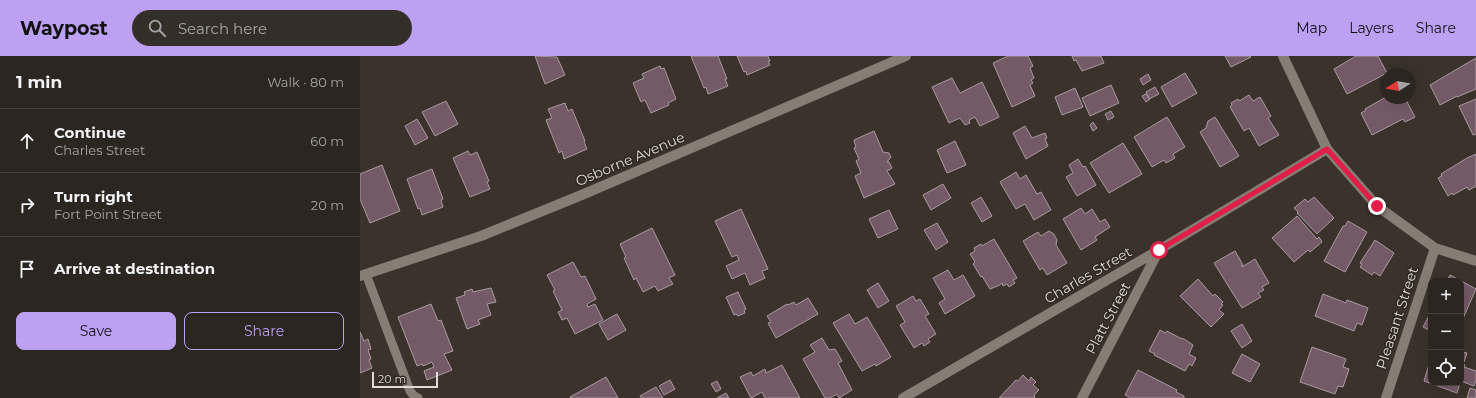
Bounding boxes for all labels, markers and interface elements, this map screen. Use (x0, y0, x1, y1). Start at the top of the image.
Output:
search box (132, 10, 412, 46)
text: Waypost (20, 17, 108, 40)
icon: search (146, 17, 168, 39)
text: Search here (178, 19, 267, 38)
text: Map (1296, 19, 1327, 37)
text: Layers (1349, 19, 1394, 37)
text: Share (1416, 19, 1456, 37)
north arrow (1380, 68, 1416, 104)
text: 1 min (16, 72, 62, 92)
text: Walk · 80 m (267, 74, 344, 90)
text: Continue (54, 123, 126, 142)
street label: Osborne Avenue (573, 128, 687, 190)
icon: ahead (16, 130, 38, 152)
text: 60 m (310, 133, 344, 149)
text: Charles Street (54, 142, 145, 158)
text: Turn right (54, 187, 133, 206)
icon: right (16, 194, 38, 216)
text: 20 m (311, 197, 344, 213)
route end (1368, 197, 1386, 215)
text: Fort Point Street (54, 206, 162, 222)
route start (1150, 241, 1168, 259)
street label: Charles Street (1041, 242, 1135, 307)
icon: arrive (16, 258, 38, 280)
text: Arrive at destination (54, 259, 215, 278)
street label: Pleasant Street (1372, 264, 1422, 371)
map controls (1428, 278, 1464, 386)
button: + (1428, 278, 1464, 314)
street label: Platt Street (1081, 279, 1135, 357)
button: Save (16, 312, 176, 350)
button: Share (184, 312, 344, 350)
button: − (1428, 314, 1464, 350)
button: locate (1428, 350, 1464, 386)
scale bar (372, 370, 438, 389)
text: 20 m (378, 372, 406, 386)

